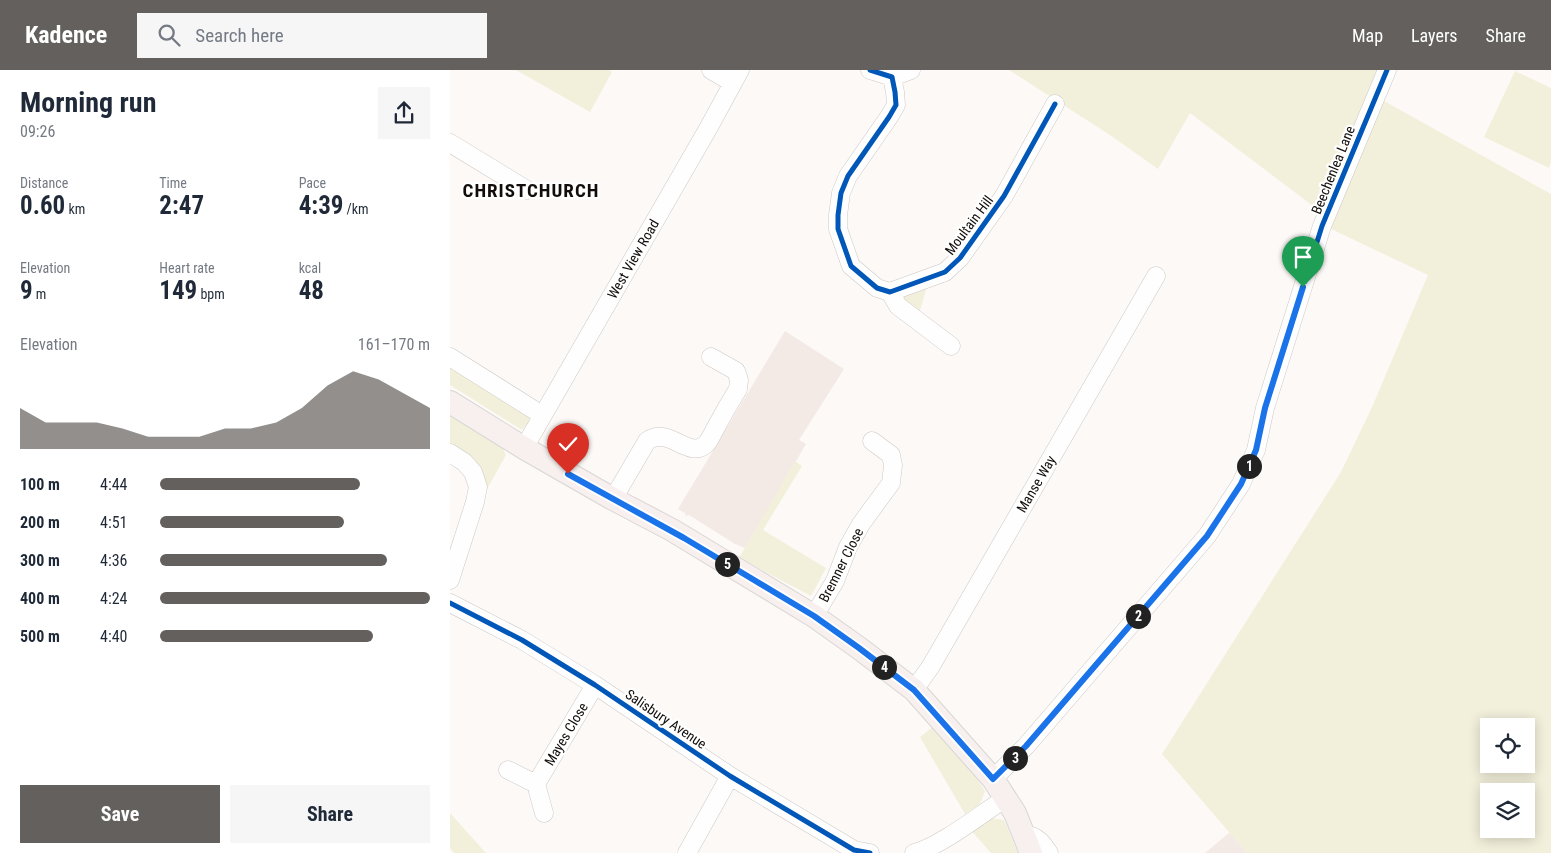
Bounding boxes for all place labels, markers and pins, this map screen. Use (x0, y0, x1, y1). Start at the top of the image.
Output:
pin (1282, 236, 1324, 287)
pin (547, 423, 589, 474)
pin: 1 (1236, 454, 1262, 478)
pin: 5 (714, 552, 740, 576)
pin: 2 (1126, 604, 1150, 628)
pin: 4 (872, 654, 896, 680)
pin: 3 (1002, 746, 1028, 770)

